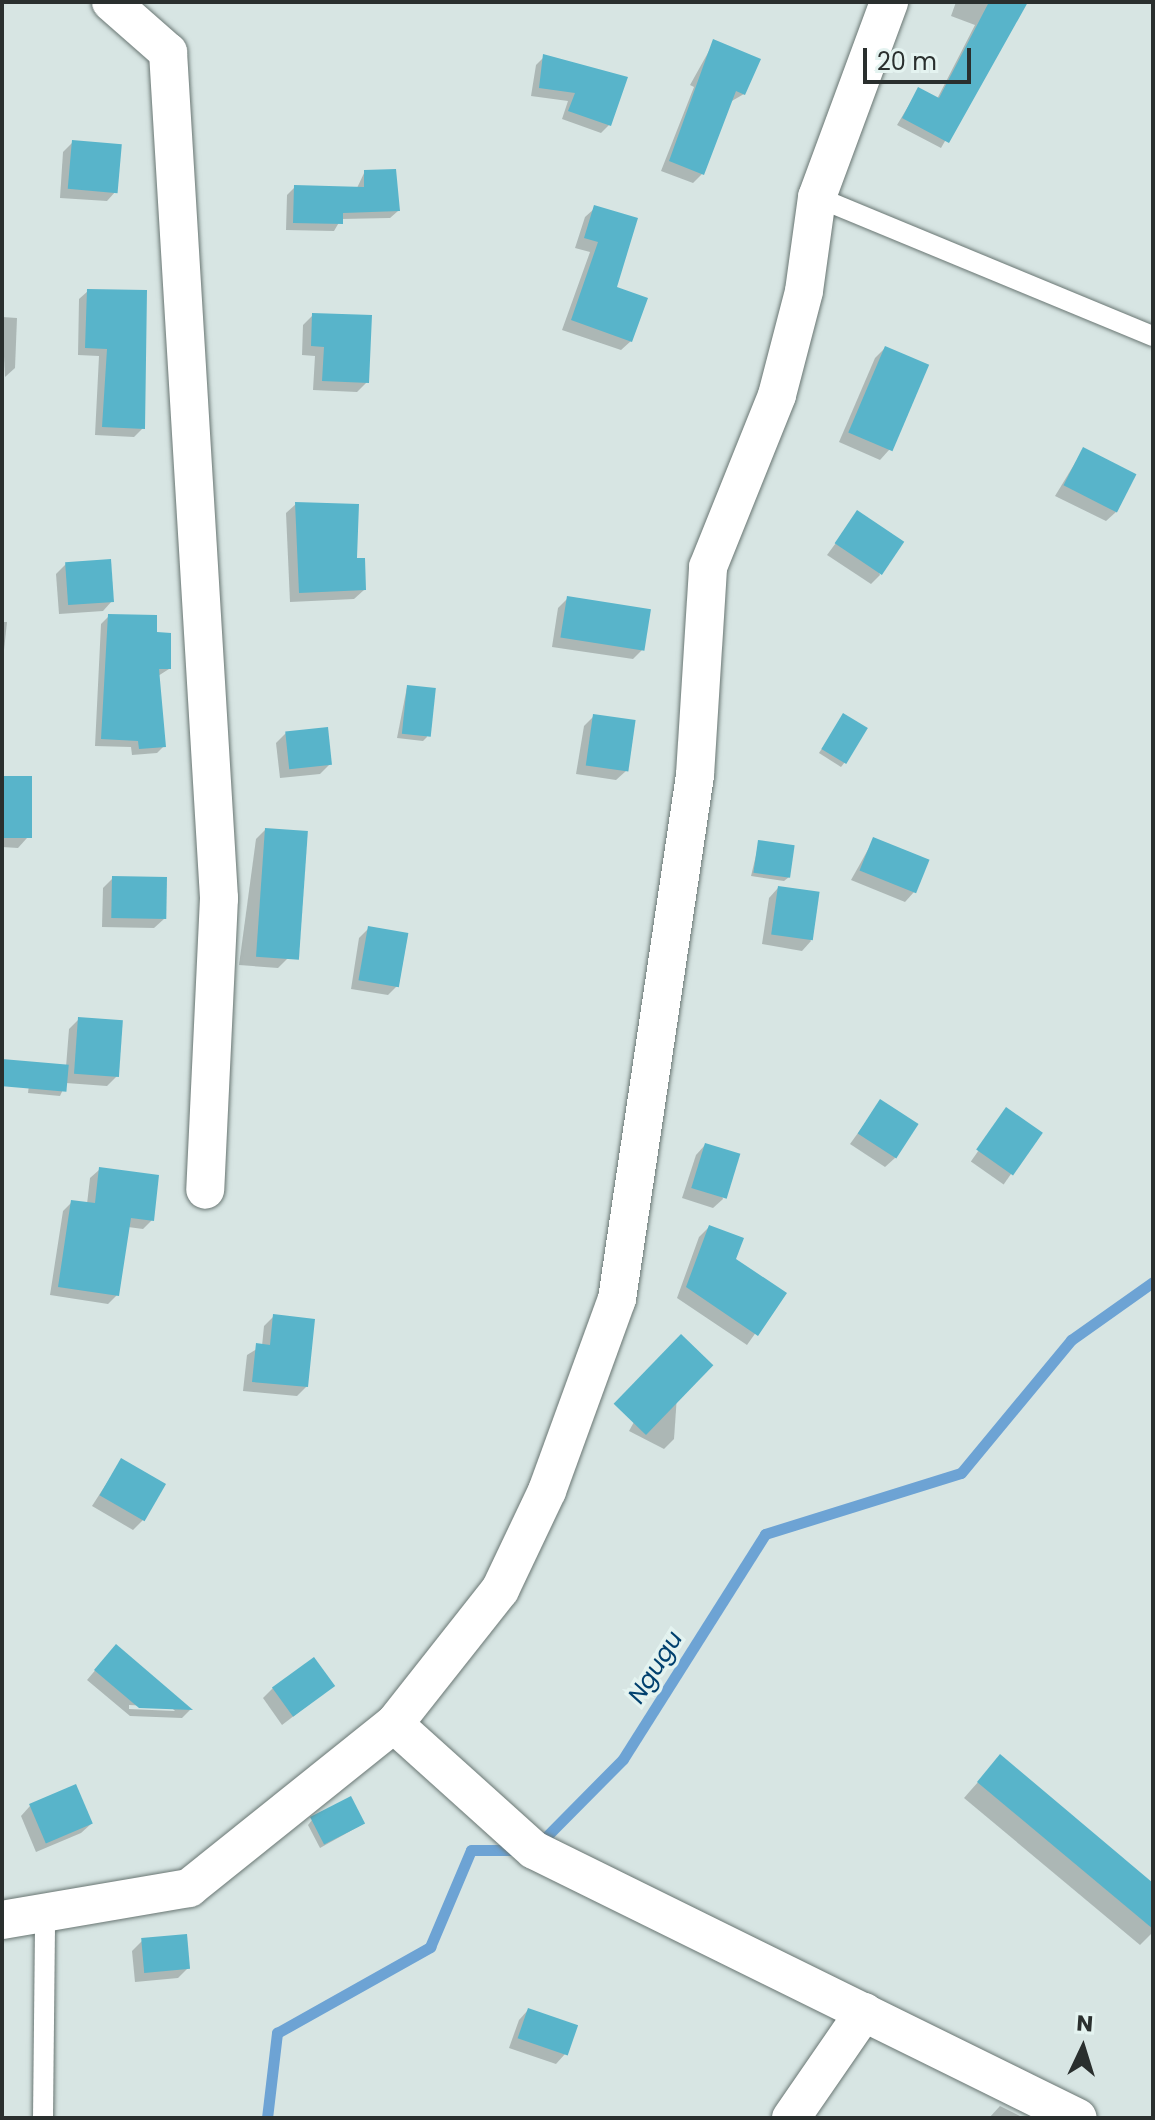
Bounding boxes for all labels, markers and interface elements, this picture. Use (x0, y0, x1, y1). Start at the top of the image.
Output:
scale bar (867, 32, 975, 82)
text: 20 m (877, 45, 937, 78)
water label: Ngugu (622, 1625, 688, 1709)
north arrow (1043, 2008, 1123, 2088)
text: N (1075, 2008, 1094, 2040)

